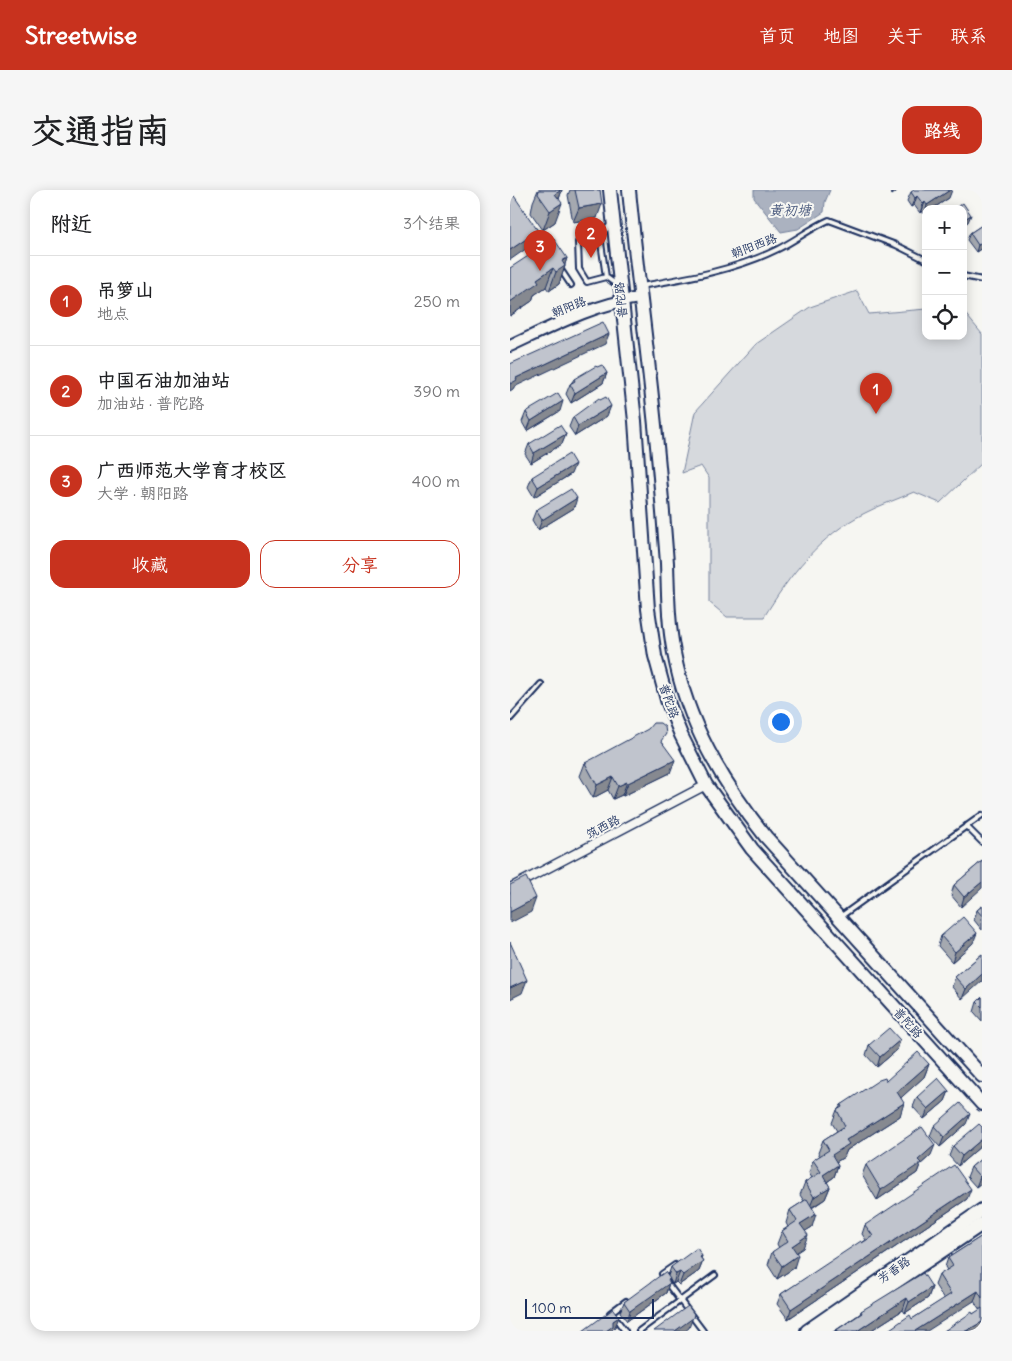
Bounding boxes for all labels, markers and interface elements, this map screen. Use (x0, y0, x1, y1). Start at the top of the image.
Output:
text: Streetwise (25, 20, 137, 50)
text: 首页 (759, 24, 795, 47)
text: 地图 (823, 24, 859, 47)
text: 关于 (887, 24, 923, 47)
text: 联系 (951, 24, 987, 47)
button: 路线 (902, 106, 982, 154)
text: 交通指南 (30, 108, 170, 152)
water label: 黄初塘 (769, 201, 813, 219)
map controls (922, 205, 967, 340)
button: + (922, 205, 967, 250)
text: 附近 (50, 210, 92, 237)
text: 3个结果 (403, 213, 460, 233)
pin: 2 (575, 217, 607, 258)
pin: 3 (524, 230, 556, 271)
street label: 朝阳西路 (729, 230, 779, 261)
button: − (922, 250, 967, 295)
text: 吊箩山 (97, 278, 154, 302)
street label: 普陀路 (611, 281, 630, 319)
text: 1 (63, 291, 69, 311)
text: 250 m (414, 291, 460, 311)
street label: 朝阳路 (549, 293, 588, 320)
button: locate (922, 295, 967, 340)
text: 地点 (97, 303, 129, 323)
text: 中国石油加油站 (97, 368, 230, 392)
pin: 1 (860, 373, 892, 414)
text: 2 (62, 381, 70, 401)
text: 390 m (413, 381, 460, 401)
text: 加油站 · 普陀路 (97, 393, 204, 413)
text: 广西师范大学育才校区 (97, 458, 287, 482)
text: 3 (61, 471, 71, 491)
text: 400 m (412, 471, 460, 491)
text: 大学 · 朝阳路 (97, 483, 188, 503)
button: 收藏 (50, 540, 250, 588)
button: 分享 (260, 540, 460, 588)
street label: 普陀路 (657, 681, 682, 720)
your location (768, 709, 794, 735)
street label: 筑西路 (583, 811, 622, 842)
street label: 普陀路 (891, 1004, 926, 1041)
street label: 芳香路 (875, 1253, 913, 1286)
scale bar (525, 1296, 654, 1319)
text: 100 m (532, 1299, 572, 1317)

